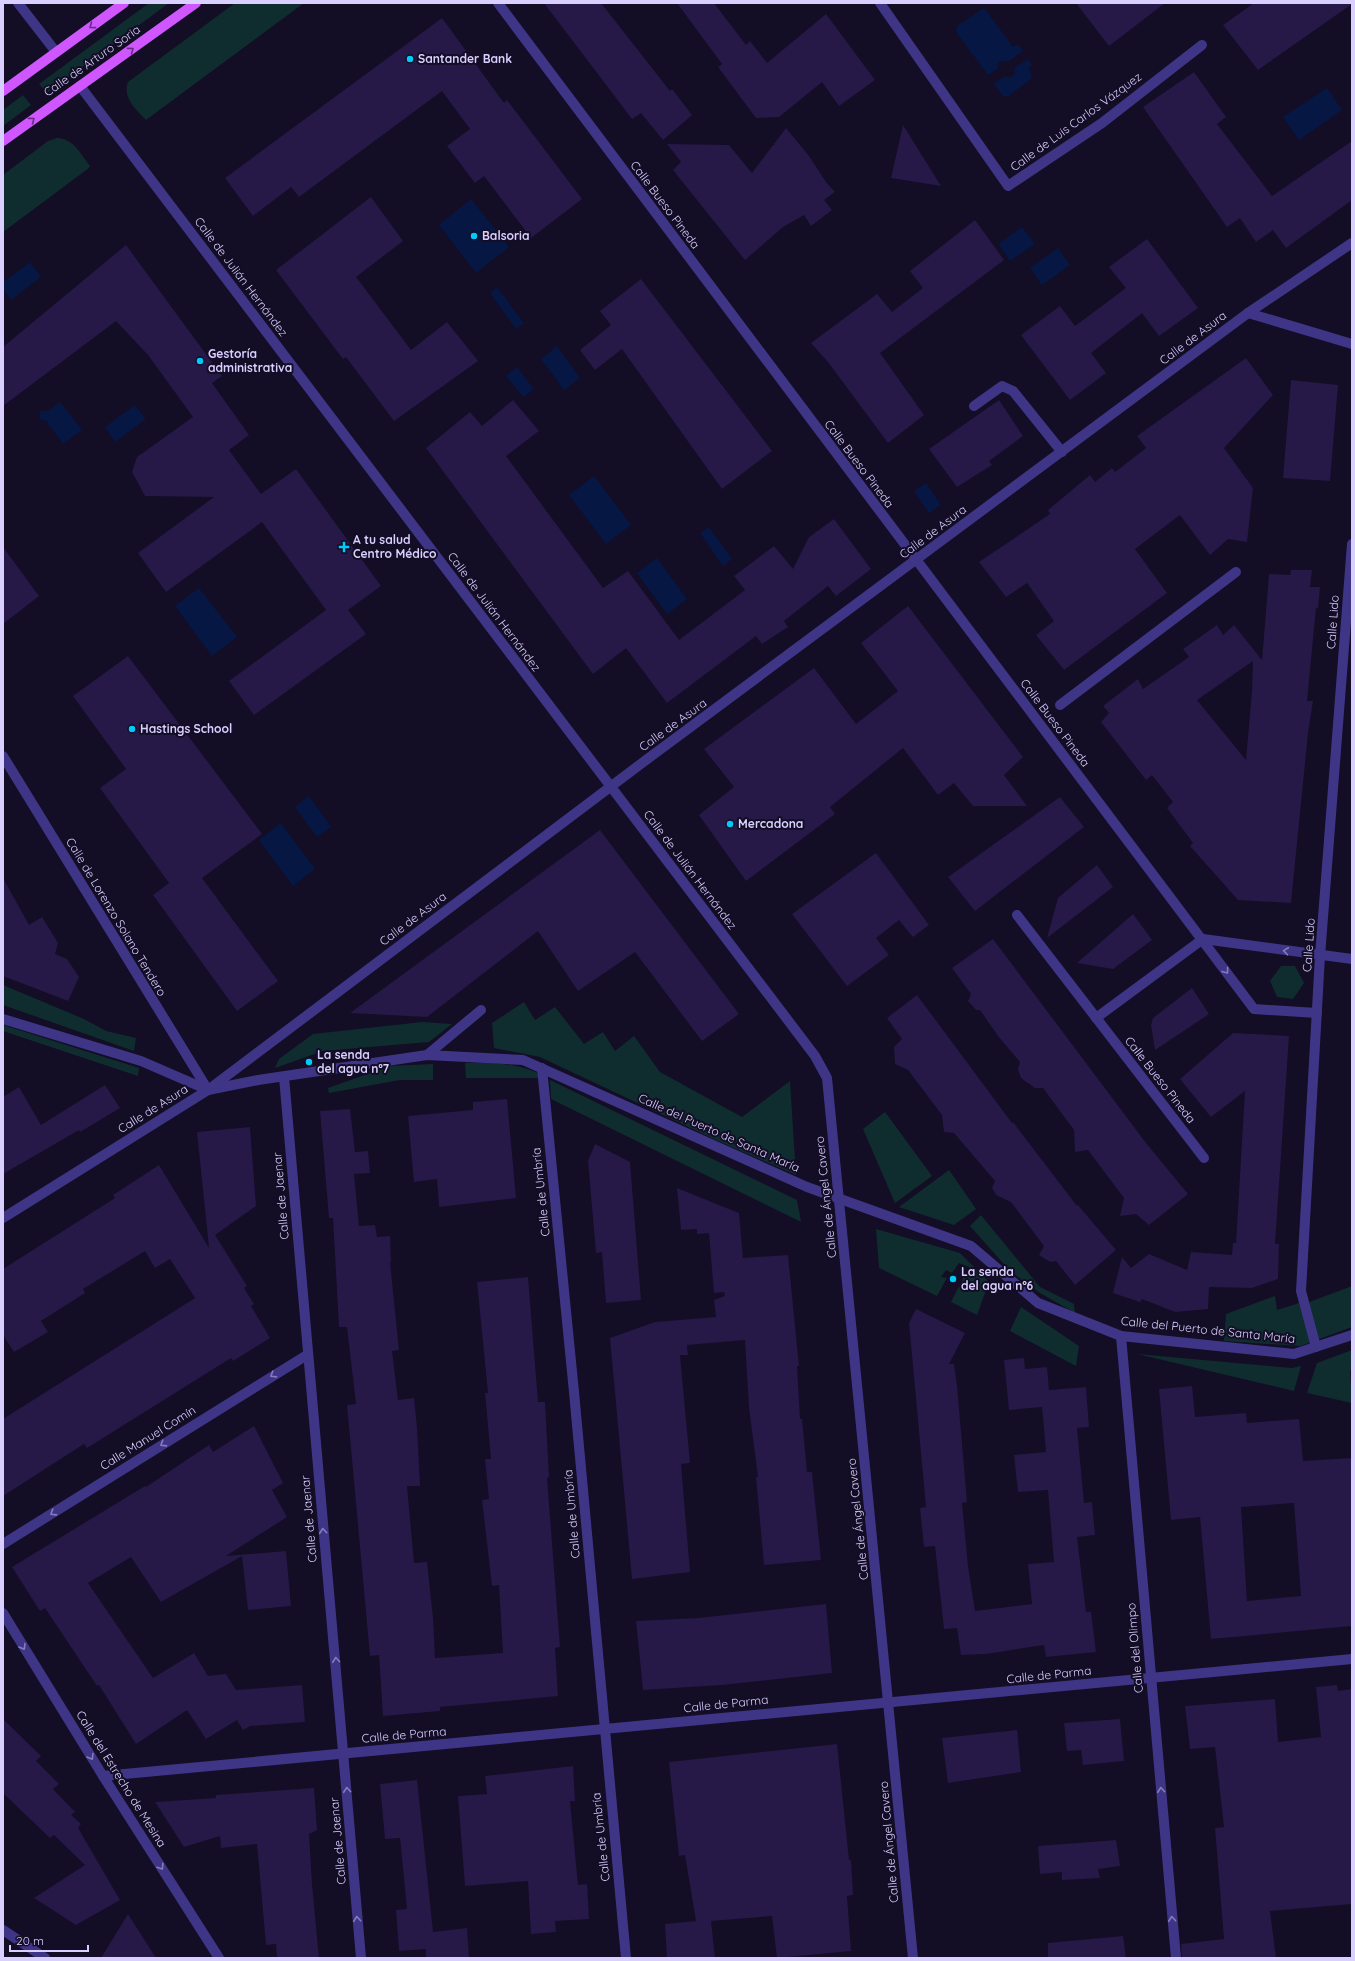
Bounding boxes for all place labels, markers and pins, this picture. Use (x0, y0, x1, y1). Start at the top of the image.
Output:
place label: Santander Bank (418, 51, 512, 66)
marker: Santander Bank (405, 54, 415, 64)
place label: Balsoria (482, 228, 529, 243)
marker: Balsoria (469, 231, 479, 241)
place label: Gestoría administrativa (208, 346, 292, 375)
marker: Gestoría administrativa (195, 356, 205, 366)
place label: A tu salud Centro Médico (353, 532, 437, 561)
marker: A tu salud Centro Médico (338, 541, 350, 553)
place label: Hastings School (140, 721, 232, 736)
marker: Hastings School (127, 724, 137, 734)
place label: Mercadona (738, 816, 803, 831)
marker: Mercadona (725, 819, 735, 829)
place label: La senda del agua nº7 (317, 1047, 390, 1076)
marker: La senda del agua nº7 (304, 1057, 314, 1067)
place label: La senda del agua nº6 (961, 1264, 1034, 1293)
marker: La senda del agua nº6 (948, 1274, 958, 1284)

